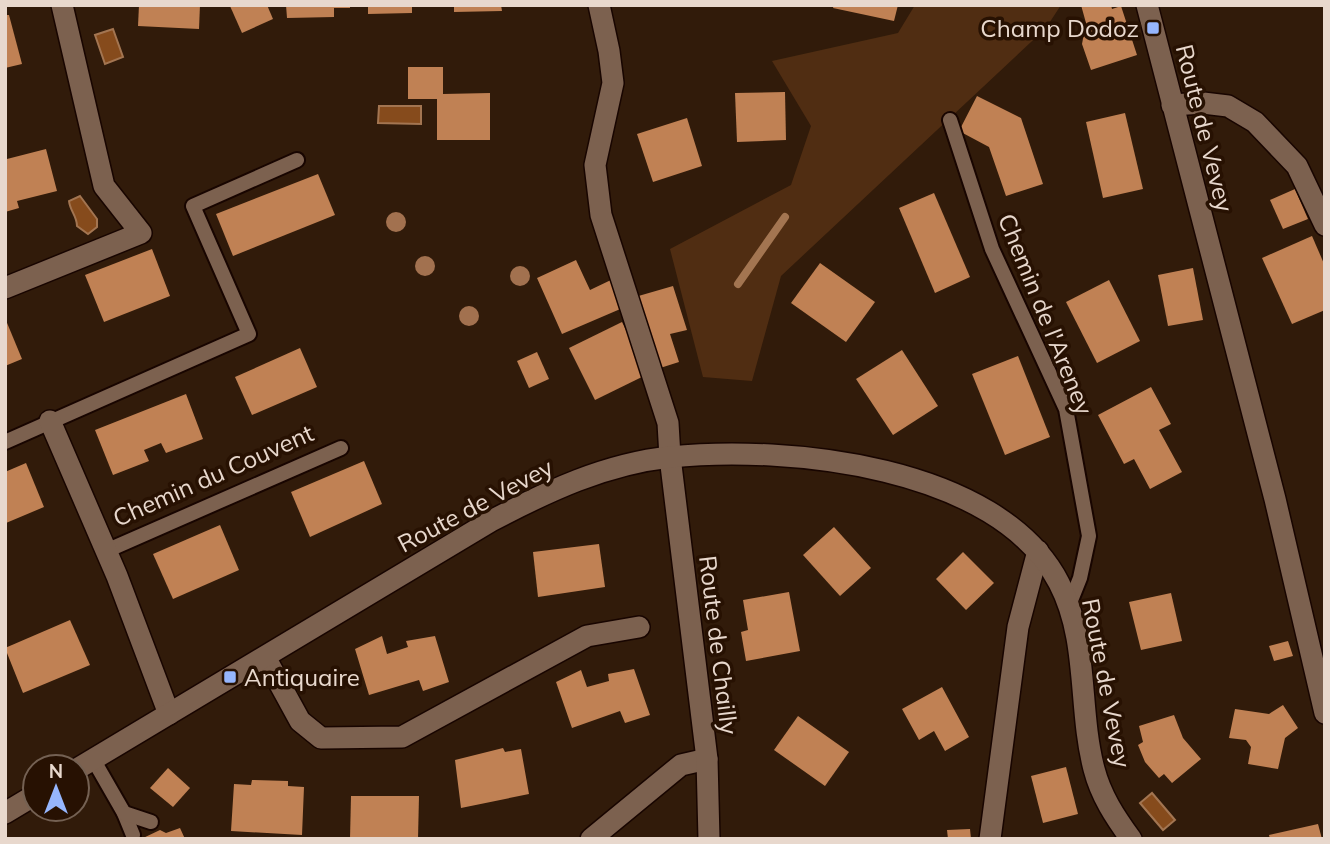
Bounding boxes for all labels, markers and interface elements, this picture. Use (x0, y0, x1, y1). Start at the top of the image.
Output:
place label: Champ Dodoz (980, 13, 1139, 43)
marker: Champ Dodoz (1145, 20, 1161, 36)
street label: Route de Vevey (1170, 41, 1240, 215)
street label: Chemin de l'Areney (992, 209, 1100, 419)
street label: Chemin du Couvent (108, 417, 318, 533)
street label: Route de Vevey (392, 451, 558, 559)
street label: Route de Chailly (693, 554, 745, 736)
street label: Route de Vevey (1076, 596, 1138, 770)
place label: Antiquaire (244, 662, 360, 692)
marker: Antiquaire (222, 669, 238, 685)
north arrow (21, 753, 91, 823)
text: N (49, 759, 63, 783)

